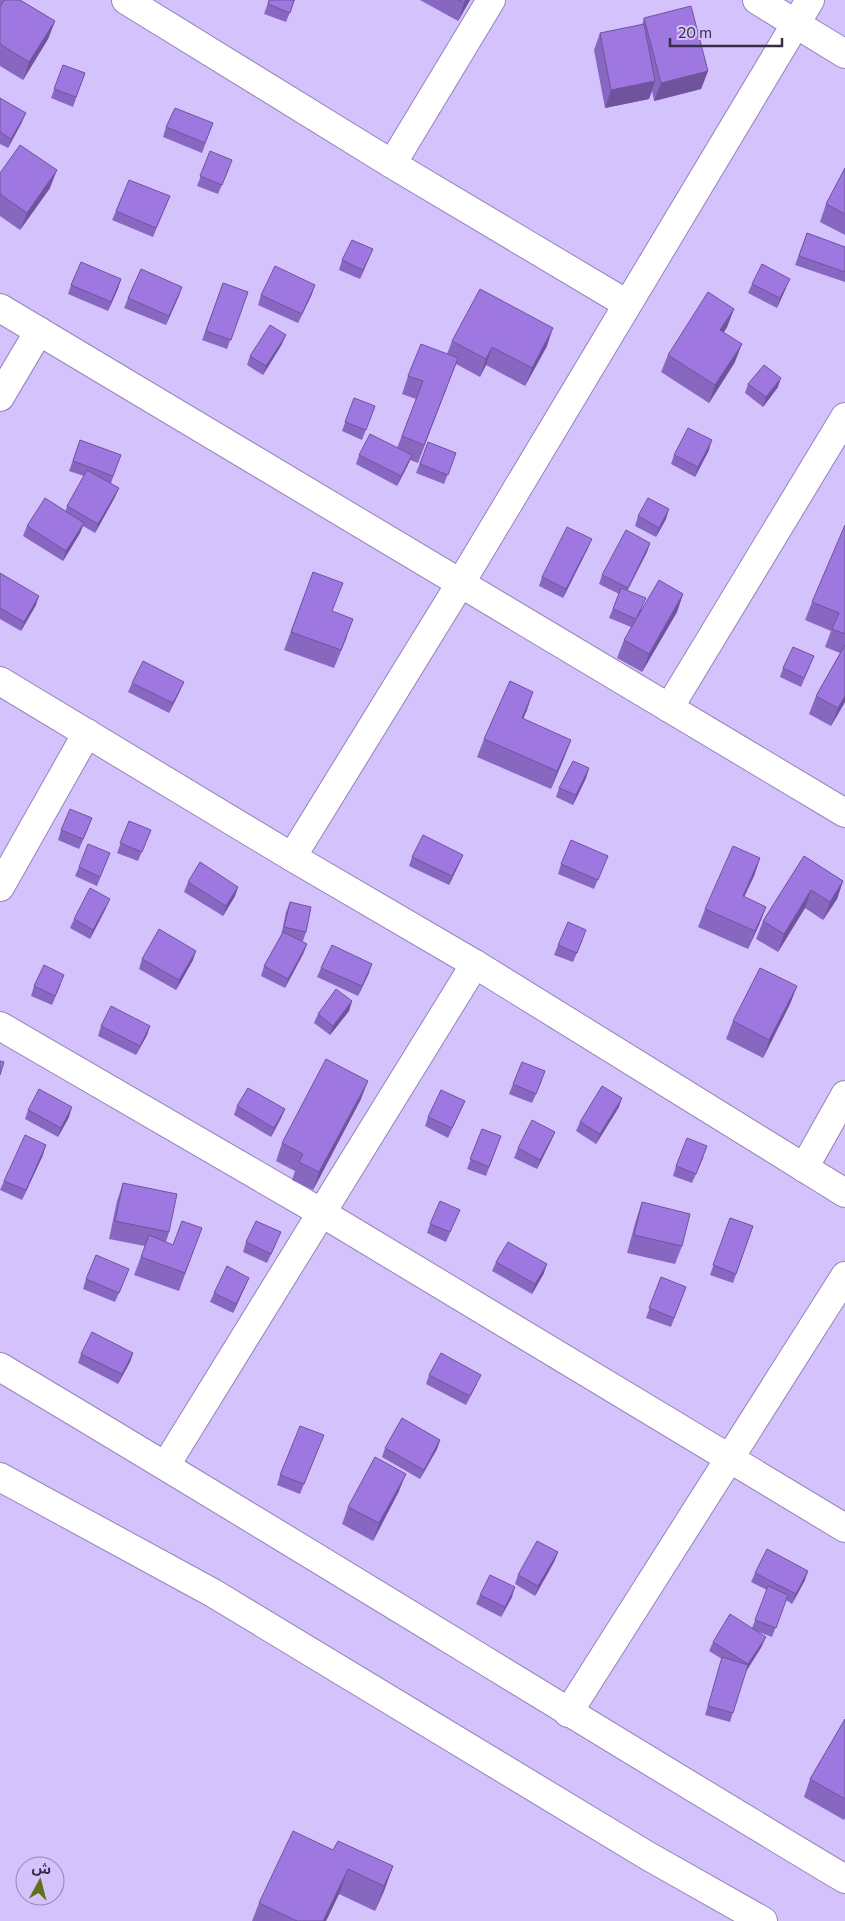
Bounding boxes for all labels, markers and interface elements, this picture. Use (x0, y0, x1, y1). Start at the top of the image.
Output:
scale bar (670, 15, 782, 47)
text: 20 m (678, 23, 712, 41)
north arrow (15, 1856, 65, 1906)
text: ش (31, 1858, 52, 1877)

